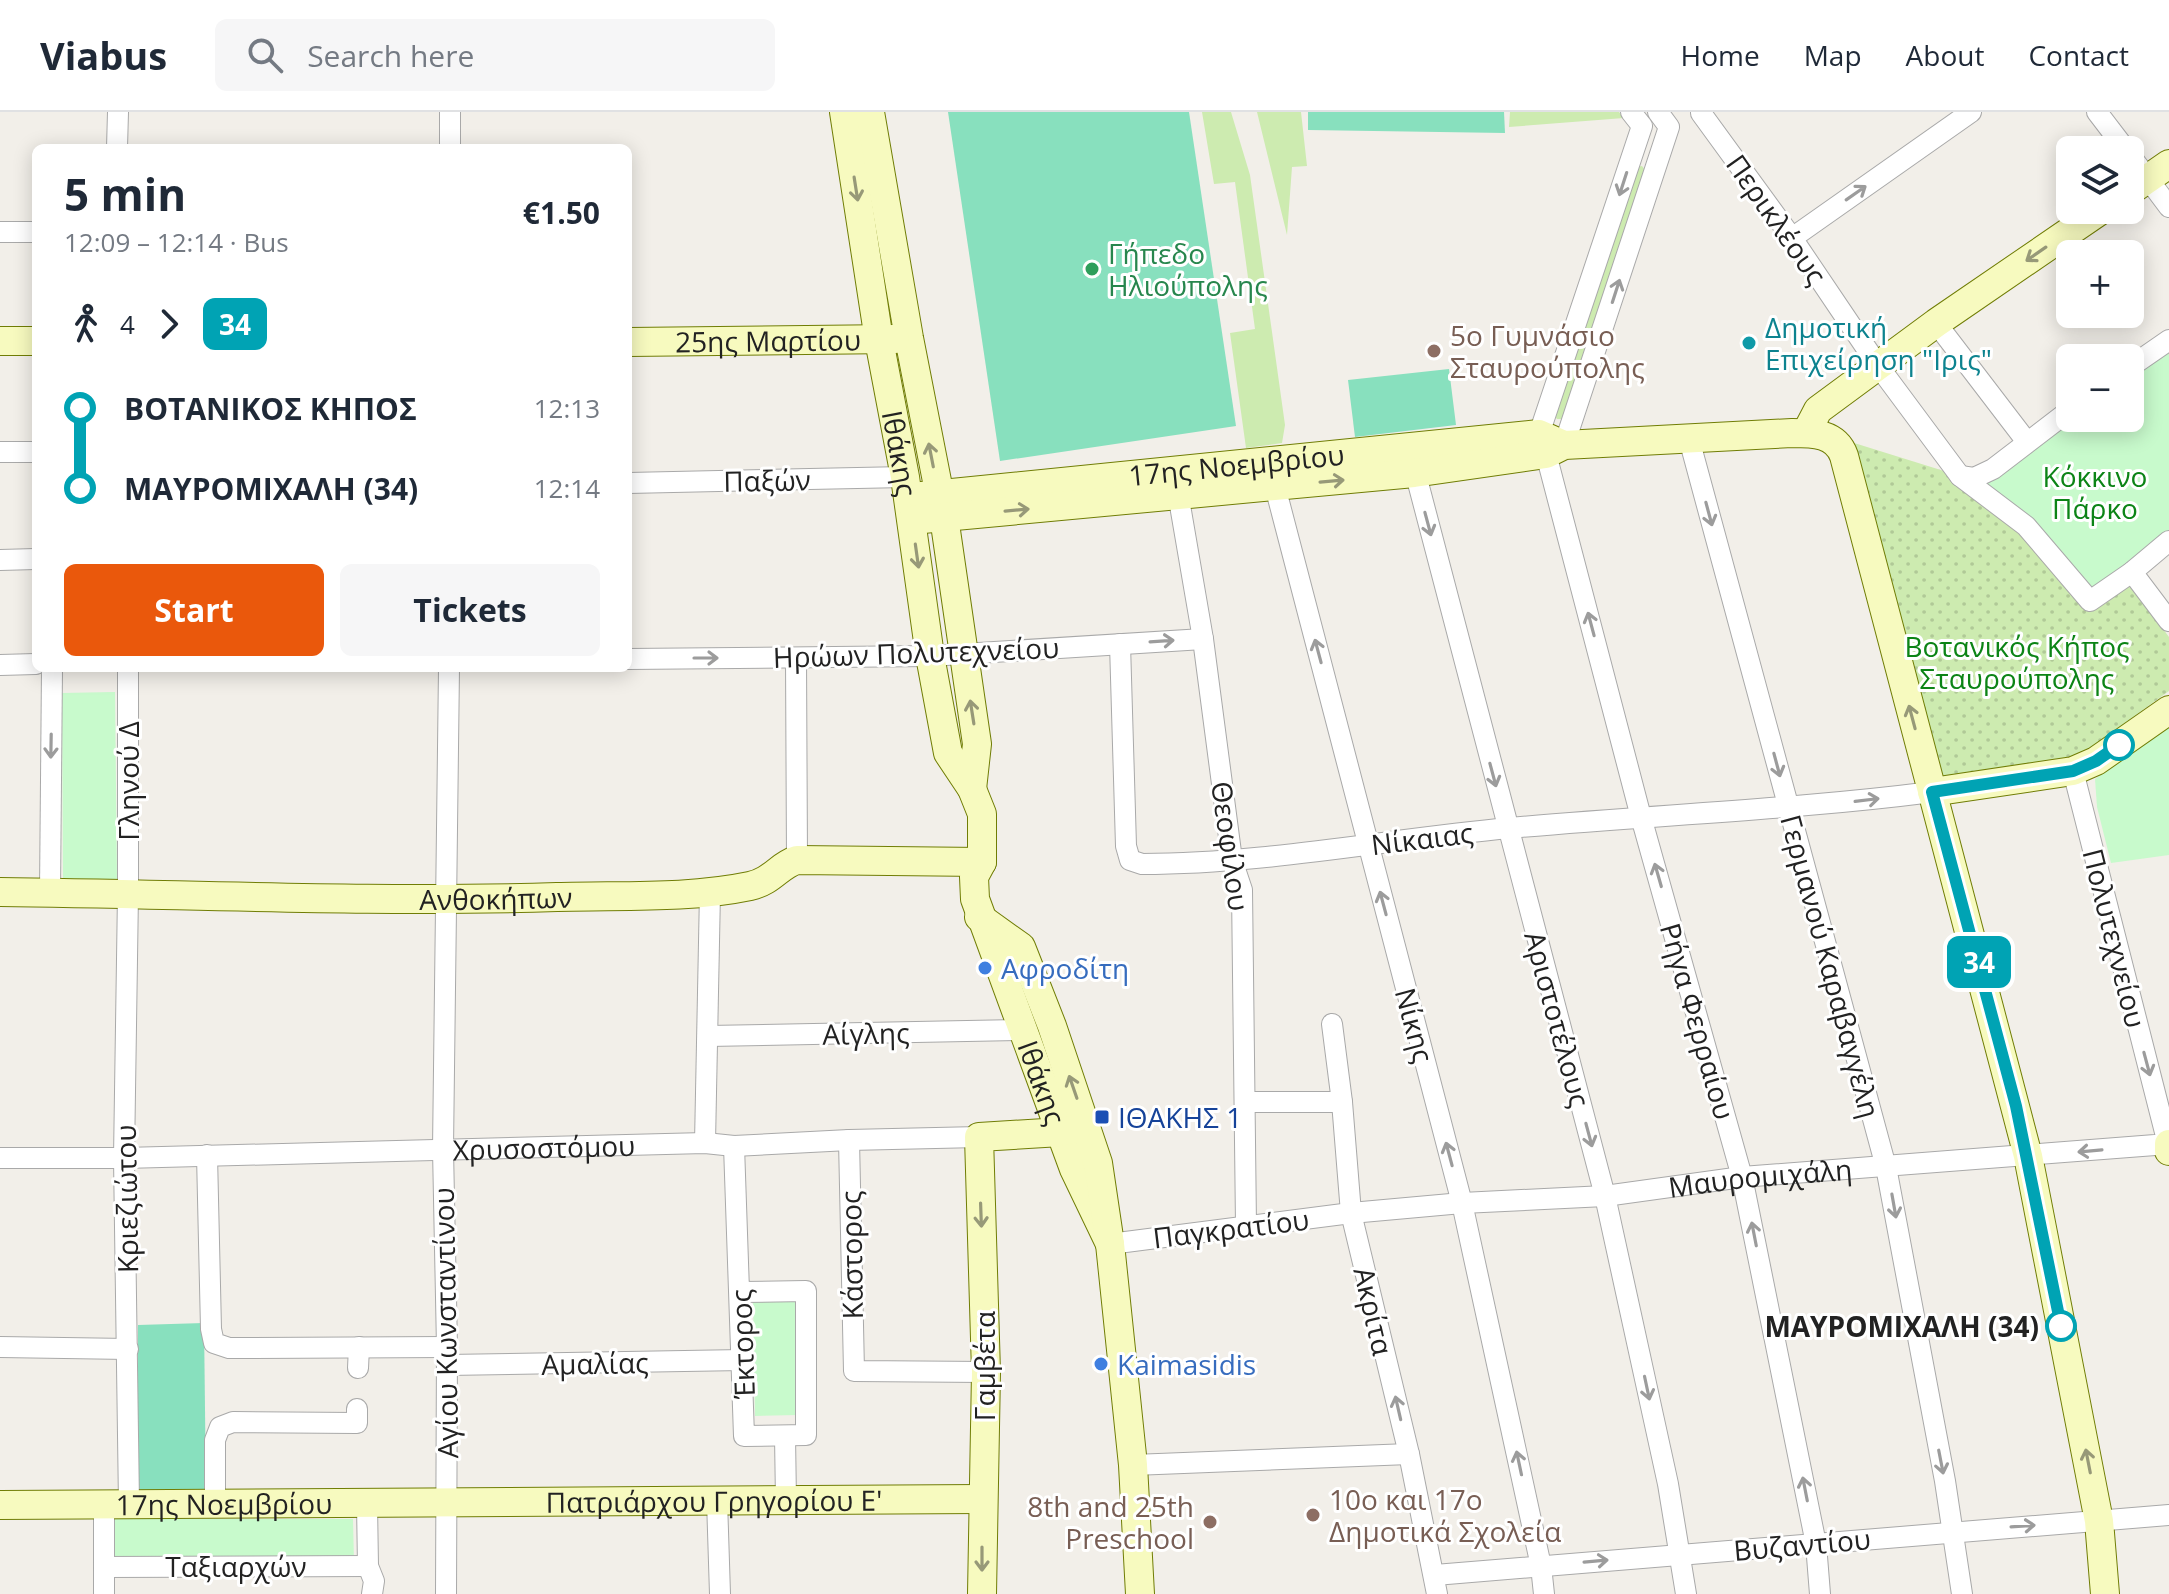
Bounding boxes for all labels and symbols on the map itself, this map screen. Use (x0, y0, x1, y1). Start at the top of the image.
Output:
street label: Περικλέους (1718, 146, 1836, 292)
one-way arrow (1614, 171, 1629, 196)
one-way arrow (849, 176, 864, 201)
one-way arrow (1845, 185, 1867, 201)
place label: Γήπεδο Ηλιούπολης (1108, 234, 1268, 304)
one-way arrow (2026, 246, 2048, 262)
marker: Γήπεδο Ηλιούπολης (1083, 260, 1101, 278)
one-way arrow (1609, 279, 1624, 305)
place label: Δημοτική Επιχείρηση "Ιρις" (1765, 308, 1992, 378)
place label: 5ο Γυμνάσιο Σταυρούπολης (1450, 316, 1645, 386)
street label: 25ης Μαρτίου (675, 320, 861, 360)
marker: Δημοτική Επιχείρηση "Ιρις" (1740, 334, 1758, 352)
marker: 5ο Γυμνάσιο Σταυρούπολης (1425, 342, 1443, 360)
street label: Ιθάκης (874, 407, 926, 499)
street label: 17ης Νοεμβρίου (1127, 435, 1346, 494)
one-way arrow (923, 443, 938, 468)
park label: Κόκκινο Πάρκο (2043, 457, 2147, 527)
street label: Παξών (723, 460, 811, 500)
one-way arrow (1318, 473, 1345, 488)
one-way arrow (1703, 501, 1718, 527)
one-way arrow (1004, 503, 1030, 518)
one-way arrow (1421, 510, 1436, 536)
one-way arrow (910, 543, 925, 568)
one-way arrow (1582, 612, 1597, 637)
park label: Βοτανικός Κήπος Σταυρούπολης (1904, 627, 2130, 697)
street label: Ηρώων Πολυτεχνείου (772, 628, 1060, 676)
one-way arrow (1148, 633, 1174, 648)
one-way arrow (1309, 639, 1324, 665)
one-way arrow (692, 651, 719, 666)
one-way arrow (964, 699, 979, 725)
one-way arrow (1904, 704, 1919, 730)
street label: Γληνού Δ (109, 721, 147, 841)
unlabelled marker (2104, 730, 2134, 760)
one-way arrow (43, 732, 59, 759)
one-way arrow (1770, 752, 1785, 778)
one-way arrow (1487, 762, 1502, 788)
street label: Θεοφίλου (1203, 779, 1259, 913)
one-way arrow (1853, 793, 1880, 808)
street label: Γερμανού Καραβαγγέλη (1772, 810, 1890, 1122)
street label: Νίκαιας (1369, 813, 1475, 863)
street label: Πολυτεχνείου (2074, 845, 2156, 1031)
one-way arrow (1649, 863, 1664, 889)
street label: Ανθοκήπων (419, 878, 573, 918)
one-way arrow (1375, 890, 1390, 916)
street label: Ρήγα Φερραίου (1652, 918, 1744, 1124)
street label: Αριστοτέλους (1516, 927, 1600, 1111)
line badge: 34 (1943, 936, 2015, 988)
place label: Αφροδίτη (1001, 949, 1129, 987)
marker: Αφροδίτη (976, 959, 994, 977)
street label: Νίκης (1387, 983, 1443, 1067)
street label: Αίγλης (822, 1013, 910, 1053)
street label: Ιθάκης (1009, 1035, 1075, 1130)
one-way arrow (2140, 1051, 2155, 1077)
one-way arrow (1065, 1075, 1080, 1100)
place label: ΙΘΑΚΗΣ 1 (1118, 1098, 1242, 1136)
marker: ΙΘΑΚΗΣ 1 (1093, 1108, 1111, 1126)
one-way arrow (1582, 1122, 1597, 1148)
street label: Κριεζιώτου (106, 1124, 146, 1274)
street label: Χρυσοστόμου (452, 1126, 636, 1169)
one-way arrow (1441, 1142, 1456, 1168)
one-way arrow (2077, 1143, 2104, 1158)
street label: Μαυρομιχάλη (1666, 1150, 1853, 1206)
street label: Αγίου Κωνσταντίνου (424, 1187, 466, 1459)
street label: Κάστορος (831, 1190, 871, 1320)
one-way arrow (1887, 1193, 1902, 1218)
street label: Παγκρατίου (1151, 1200, 1311, 1256)
one-way arrow (974, 1201, 989, 1228)
one-way arrow (1746, 1222, 1761, 1248)
street label: Ακρίτα (1345, 1263, 1403, 1359)
street label: Έκτορος (721, 1288, 763, 1401)
place label: ΜΑΥΡΟΜΙΧΑΛΗ (34) (1764, 1307, 2039, 1345)
street label: Γαμβέτα (965, 1311, 1003, 1421)
marker: ΜΑΥΡΟΜΙΧΑΛΗ (34) (2046, 1311, 2076, 1341)
street label: Αμαλίας (541, 1343, 649, 1383)
place label: Kaimasidis (1117, 1345, 1256, 1383)
marker: Kaimasidis (1092, 1355, 1110, 1373)
one-way arrow (1640, 1375, 1655, 1401)
one-way arrow (1389, 1396, 1404, 1422)
one-way arrow (1934, 1448, 1949, 1474)
one-way arrow (2080, 1449, 2095, 1475)
one-way arrow (1511, 1450, 1526, 1476)
one-way arrow (1797, 1477, 1812, 1503)
place label: 10ο και 17ο Δημοτικά Σχολεία (1329, 1480, 1561, 1550)
street label: Πατριάρχου Γρηγορίου Ε' (546, 1481, 882, 1521)
street label: 17ης Νοεμβρίου (116, 1484, 332, 1523)
place label: 8th and 25th Preschool (1027, 1487, 1194, 1557)
marker: 10ο και 17ο Δημοτικά Σχολεία (1304, 1506, 1322, 1524)
marker: 8th and 25th Preschool (1201, 1513, 1219, 1531)
one-way arrow (2009, 1518, 2036, 1533)
street label: Βυζαντίου (1732, 1519, 1872, 1569)
one-way arrow (974, 1545, 990, 1572)
street label: Ταξιαρχών (165, 1547, 307, 1585)
one-way arrow (1582, 1554, 1609, 1569)

